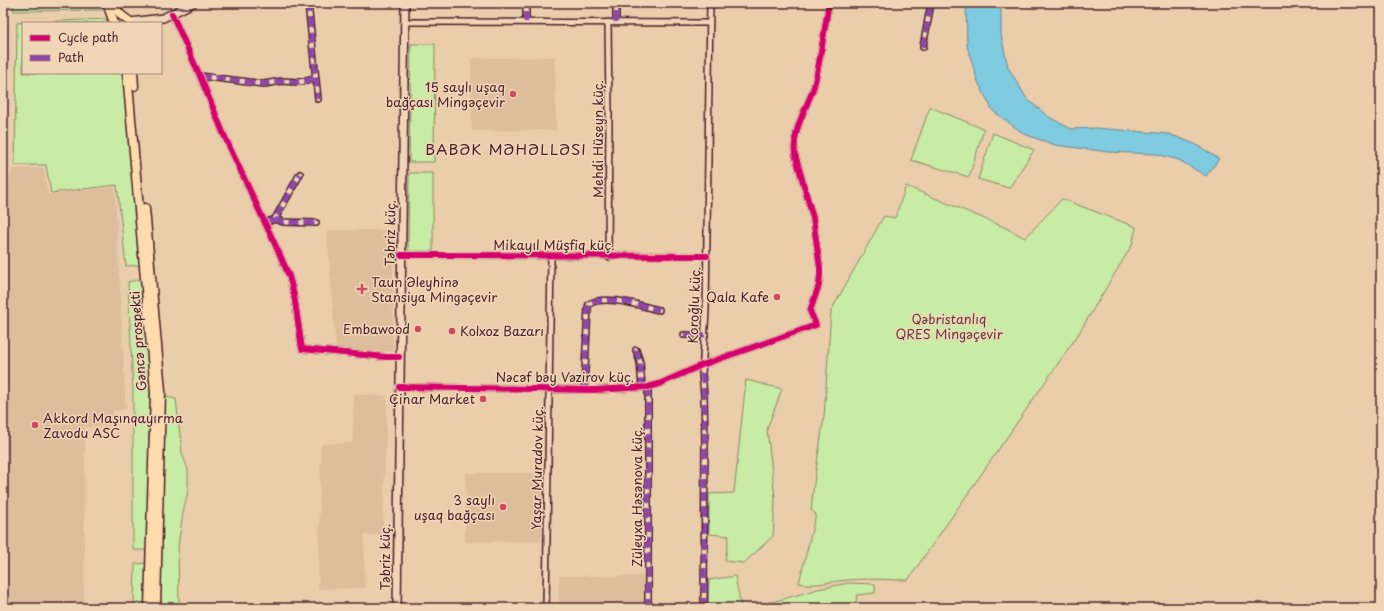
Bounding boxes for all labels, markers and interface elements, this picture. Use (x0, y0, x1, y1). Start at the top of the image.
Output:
legend (22, 22, 162, 74)
text: Cycle path (58, 28, 119, 46)
text: Path (58, 48, 84, 66)
place label: 15 saylı uşaq bağçası Mingəçevir (386, 77, 505, 111)
street label: Mehdi Hüseyn küç. (588, 80, 607, 198)
marker: 15 saylı uşaq bağçası Mingəçevir (508, 89, 518, 99)
district label: BABƏK MƏHƏLLƏSI (425, 137, 587, 160)
street label: Təbriz küç. (379, 200, 400, 266)
street label: Mikayıl Müşfiq küç. (493, 235, 615, 254)
street label: Koroğlu küç. (683, 266, 704, 344)
place label: Taun Əleyhinə Stansiya Mingəçevir (371, 272, 497, 306)
marker: Taun Əleyhinə Stansiya Mingəçevir (356, 283, 368, 295)
place label: Qala Kafe (706, 287, 769, 306)
street label: Gəncə prospekti (125, 290, 150, 392)
marker: Qala Kafe (772, 292, 782, 302)
park label: Qəbristanlıq QRES Mingəçevir (895, 309, 1003, 343)
place label: Embawood (343, 319, 410, 338)
place label: Kolxoz Bazarı (460, 321, 544, 340)
marker: Embawood (413, 324, 423, 334)
marker: Kolxoz Bazarı (447, 326, 457, 336)
street label: Nəcəf bəy Vəzirov küç. (496, 367, 634, 386)
place label: Çinar Market (389, 389, 475, 408)
marker: Çinar Market (478, 394, 488, 404)
street label: Yaşar Muradov küç. (526, 406, 547, 530)
place label: Akkord Maşınqayırma Zavodu ASC (43, 408, 184, 442)
marker: Akkord Maşınqayırma Zavodu ASC (30, 420, 40, 430)
street label: Züleyxa Həsənova küç. (627, 427, 646, 567)
place label: 3 saylı uşaq bağçası (414, 490, 495, 524)
marker: 3 saylı uşaq bağçası (498, 502, 508, 512)
street label: Təbriz küç. (375, 524, 394, 590)

